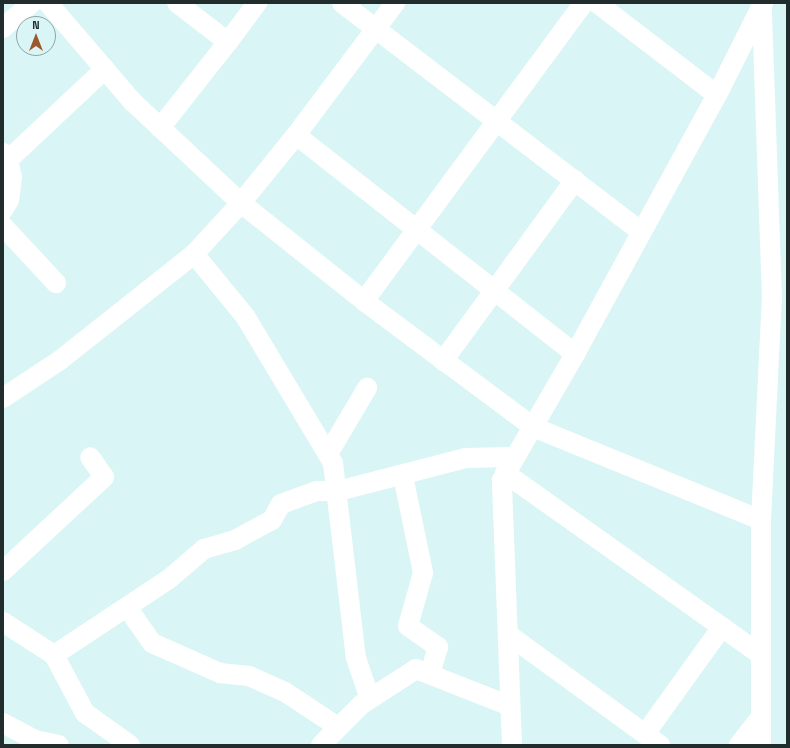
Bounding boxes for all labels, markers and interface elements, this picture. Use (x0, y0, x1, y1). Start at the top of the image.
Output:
north arrow (16, 16, 56, 56)
text: N (32, 18, 40, 32)

